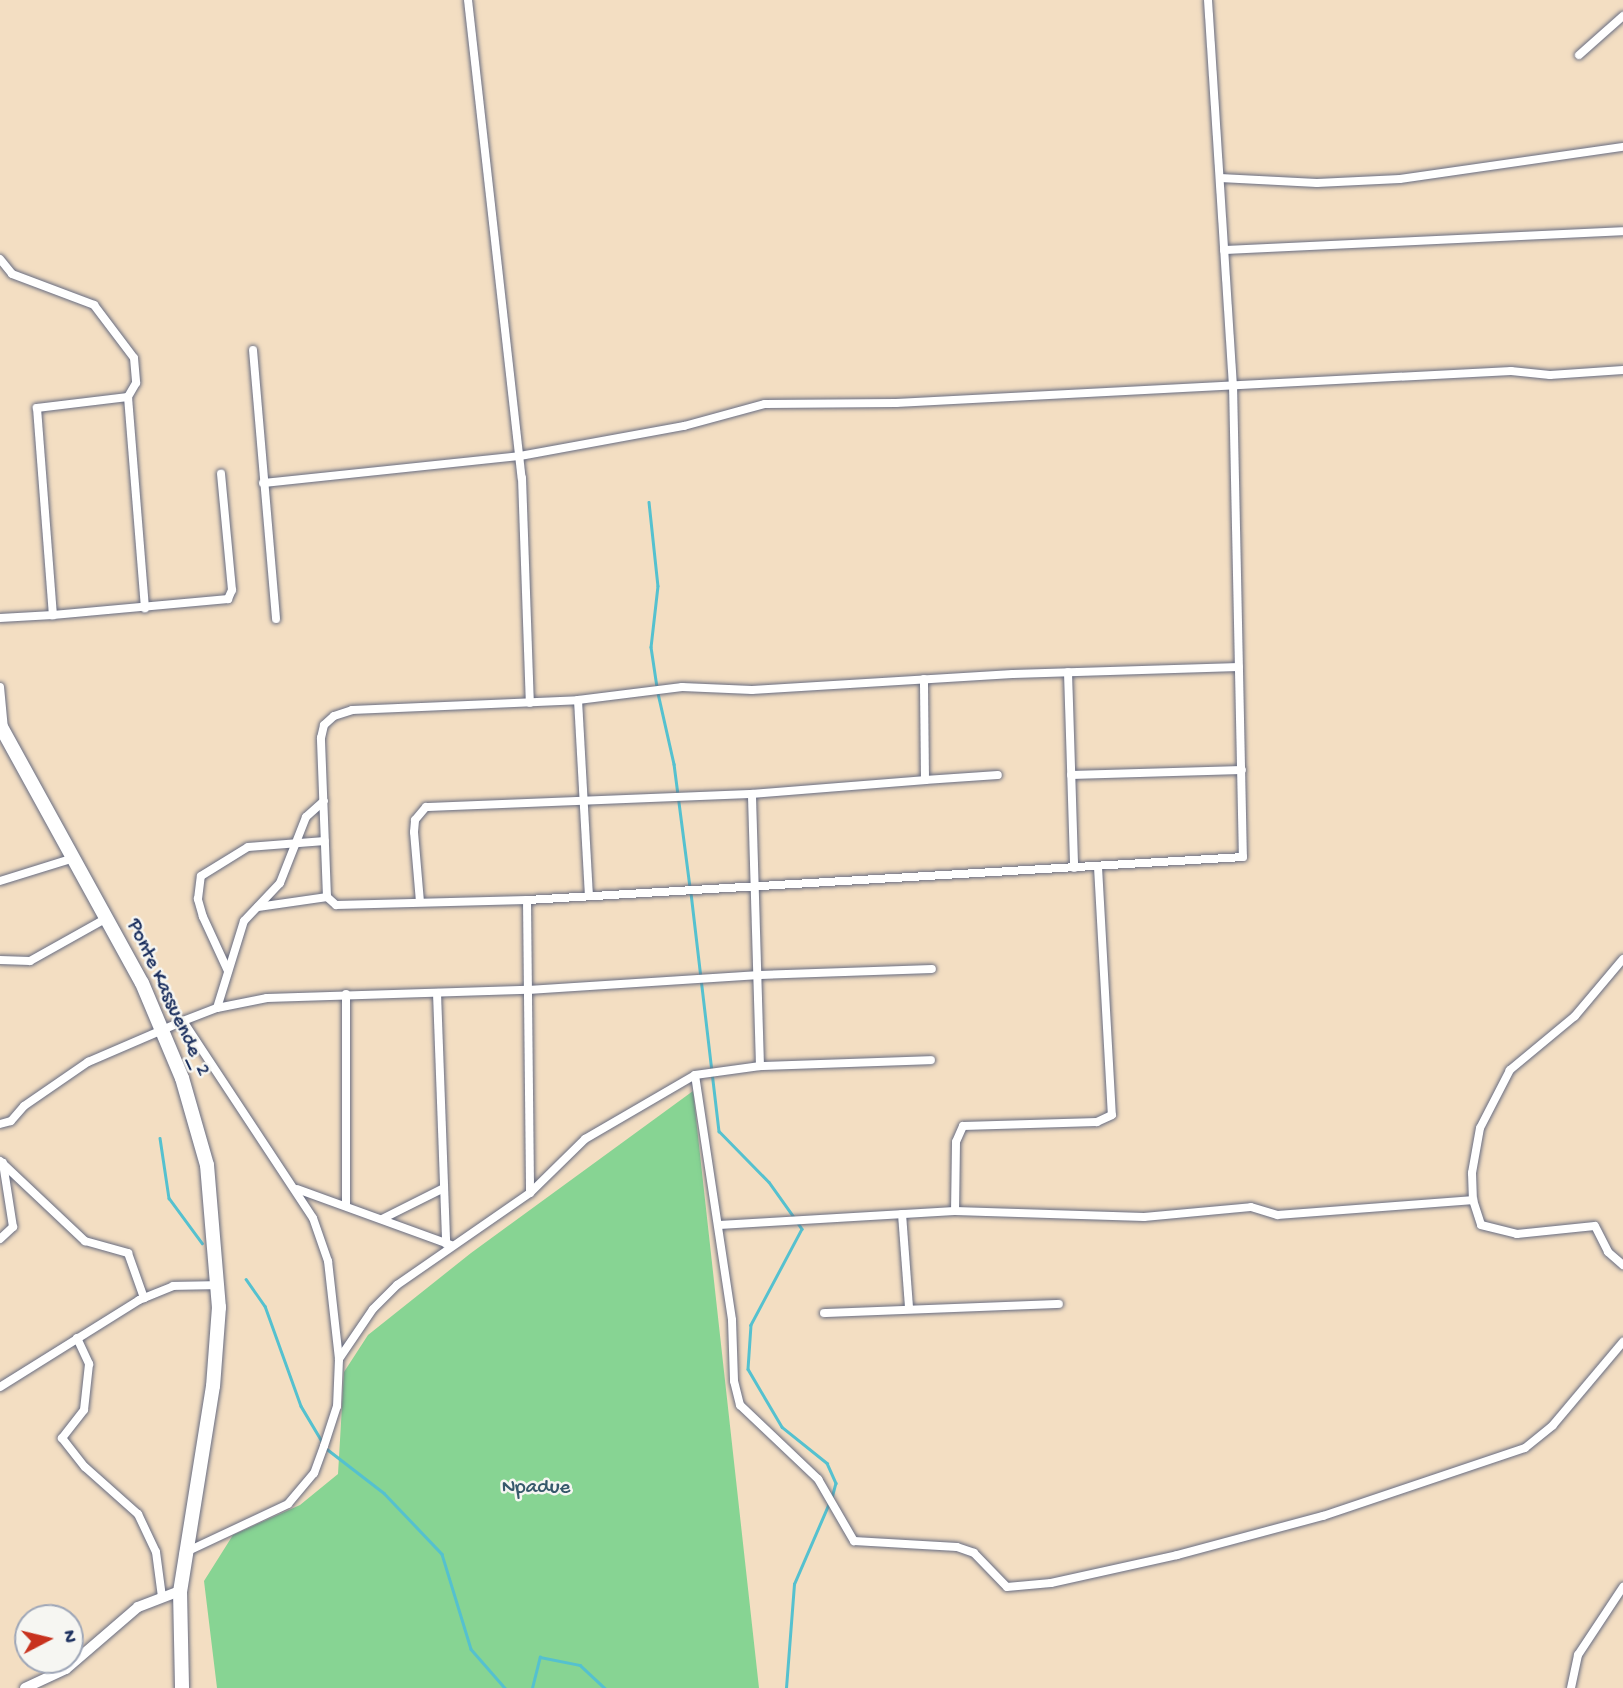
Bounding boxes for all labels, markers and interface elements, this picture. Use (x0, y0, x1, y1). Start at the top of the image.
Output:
street label: Ponte Kassuende_2 (120, 915, 214, 1081)
park label: Npadue (502, 1476, 570, 1502)
north arrow (14, 1604, 84, 1674)
text: N (56, 1629, 81, 1644)

